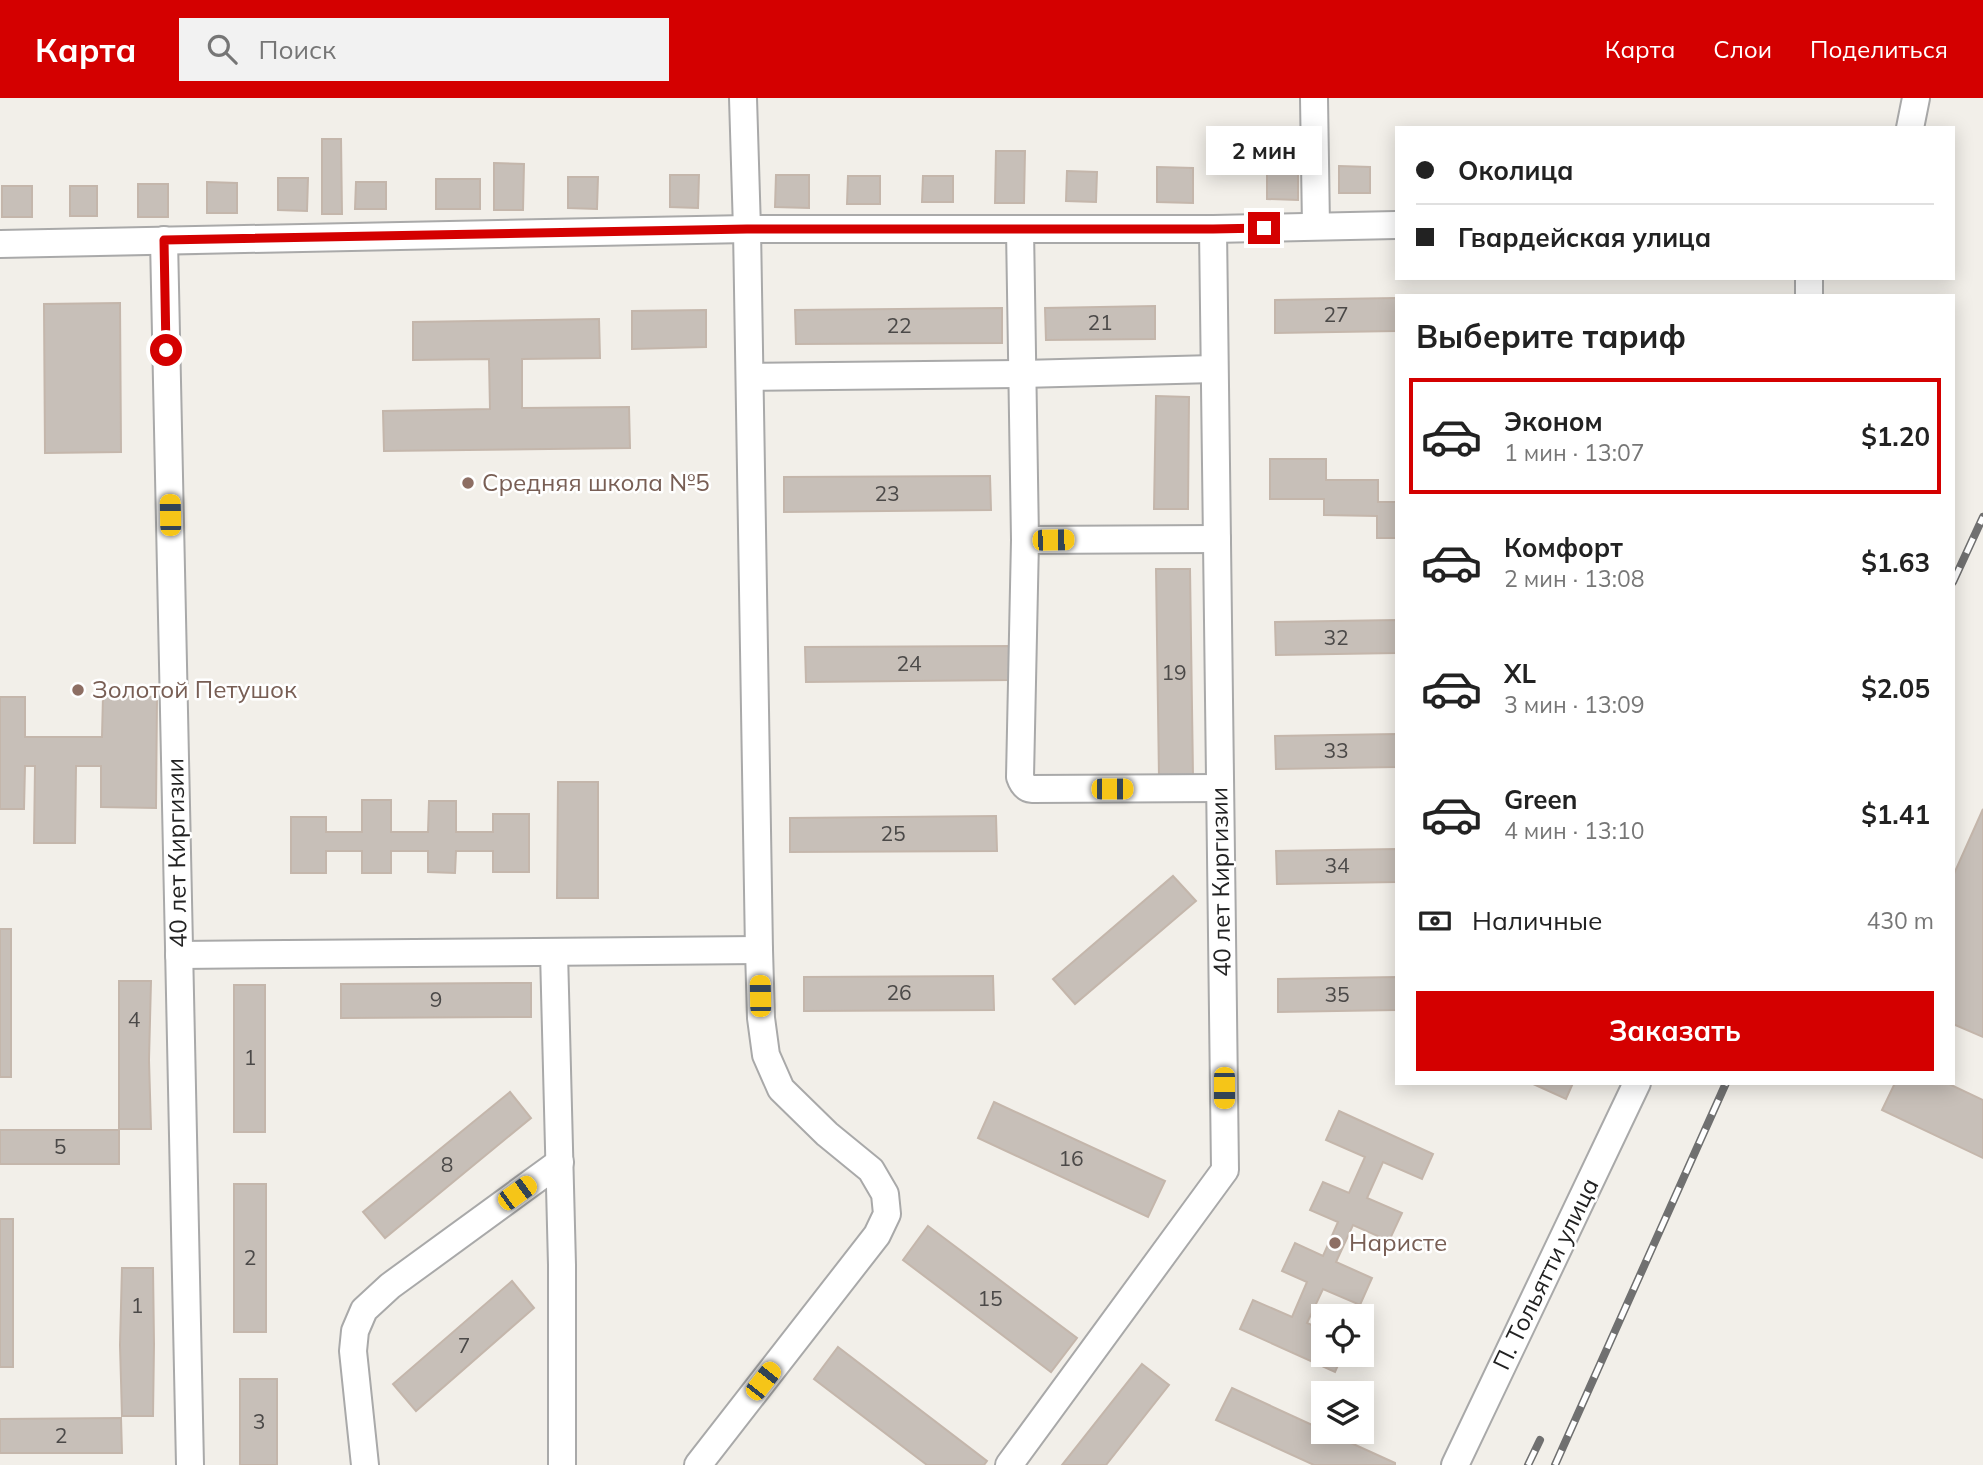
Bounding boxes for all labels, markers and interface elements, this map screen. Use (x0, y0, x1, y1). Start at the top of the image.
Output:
search box (179, 18, 669, 81)
text: Карта (35, 29, 137, 70)
icon: search (203, 30, 241, 68)
text: Поиск (259, 33, 336, 66)
text: Карта (1605, 34, 1675, 64)
text: Слои (1713, 34, 1772, 64)
text: Поделиться (1810, 34, 1948, 64)
callout: 2 мин (1206, 127, 1322, 176)
text: 2 мин (1232, 136, 1296, 165)
text: Околица (1458, 154, 1574, 187)
route end (1248, 212, 1280, 244)
text: Гвардейская улица (1458, 221, 1711, 254)
house number: 27 (1323, 301, 1349, 327)
house number: 21 (1087, 309, 1113, 335)
house number: 22 (886, 312, 912, 338)
text: Выберите тариф (1416, 316, 1686, 356)
route start (150, 334, 182, 366)
icon: car (1420, 405, 1483, 468)
text: Эконом (1504, 405, 1603, 438)
text: $1.20 (1861, 420, 1930, 453)
text: 1 мин · 13:07 (1504, 438, 1644, 467)
place label: Средняя школа №5 (482, 467, 710, 497)
marker: Средняя школа №5 (460, 475, 476, 491)
house number: 23 (874, 480, 900, 506)
car (160, 494, 181, 536)
car (1032, 529, 1075, 551)
icon: car (1420, 531, 1483, 594)
text: Комфорт (1504, 531, 1623, 564)
text: $1.63 (1861, 546, 1930, 579)
text: 2 мин · 13:08 (1504, 564, 1644, 593)
house number: 32 (1323, 624, 1349, 650)
house number: 24 (896, 650, 922, 676)
icon: car (1420, 657, 1483, 720)
text: XL (1504, 657, 1536, 690)
house number: 19 (1161, 659, 1187, 685)
text: $2.05 (1861, 672, 1930, 705)
place label: Золотой Петушок (92, 674, 297, 704)
marker: Золотой Петушок (70, 682, 86, 698)
text: 3 мин · 13:09 (1504, 690, 1644, 719)
house number: 33 (1323, 737, 1349, 763)
street label: 40 лет Киргизии (159, 758, 193, 948)
car (1092, 779, 1134, 800)
icon: car (1420, 783, 1483, 846)
text: Green (1504, 783, 1577, 816)
street label: 40 лет Киргизии (1203, 787, 1237, 977)
text: $1.41 (1861, 798, 1930, 831)
text: 4 мин · 13:10 (1504, 816, 1644, 845)
house number: 25 (880, 820, 906, 846)
house number: 34 (1324, 852, 1350, 878)
icon: cash (1416, 902, 1454, 940)
text: Наличные (1472, 904, 1602, 937)
text: 430 m (1866, 906, 1934, 935)
car (750, 975, 771, 1017)
house number: 26 (886, 979, 912, 1005)
house number: 35 (1324, 981, 1350, 1007)
house number: 9 (430, 986, 442, 1012)
button: Заказать (1416, 991, 1934, 1071)
house number: 4 (128, 1006, 141, 1032)
house number: 1 (244, 1044, 256, 1070)
car (1214, 1067, 1235, 1109)
house number: 5 (54, 1133, 66, 1159)
house number: 16 (1058, 1145, 1084, 1171)
house number: 8 (441, 1151, 453, 1177)
car (494, 1172, 541, 1214)
street label: П. Тольятти улица (1486, 1173, 1605, 1374)
place label: Наристе (1349, 1227, 1447, 1257)
marker: Наристе (1327, 1235, 1343, 1251)
house number: 2 (244, 1244, 256, 1270)
house number: 15 (977, 1285, 1003, 1311)
house number: 1 (131, 1292, 143, 1318)
map controls (1311, 1304, 1374, 1444)
button: locate (1311, 1304, 1374, 1367)
house number: 7 (458, 1332, 470, 1358)
car (742, 1358, 785, 1404)
button: layers (1311, 1381, 1374, 1444)
house number: 3 (253, 1408, 265, 1434)
house number: 2 (55, 1422, 67, 1448)

